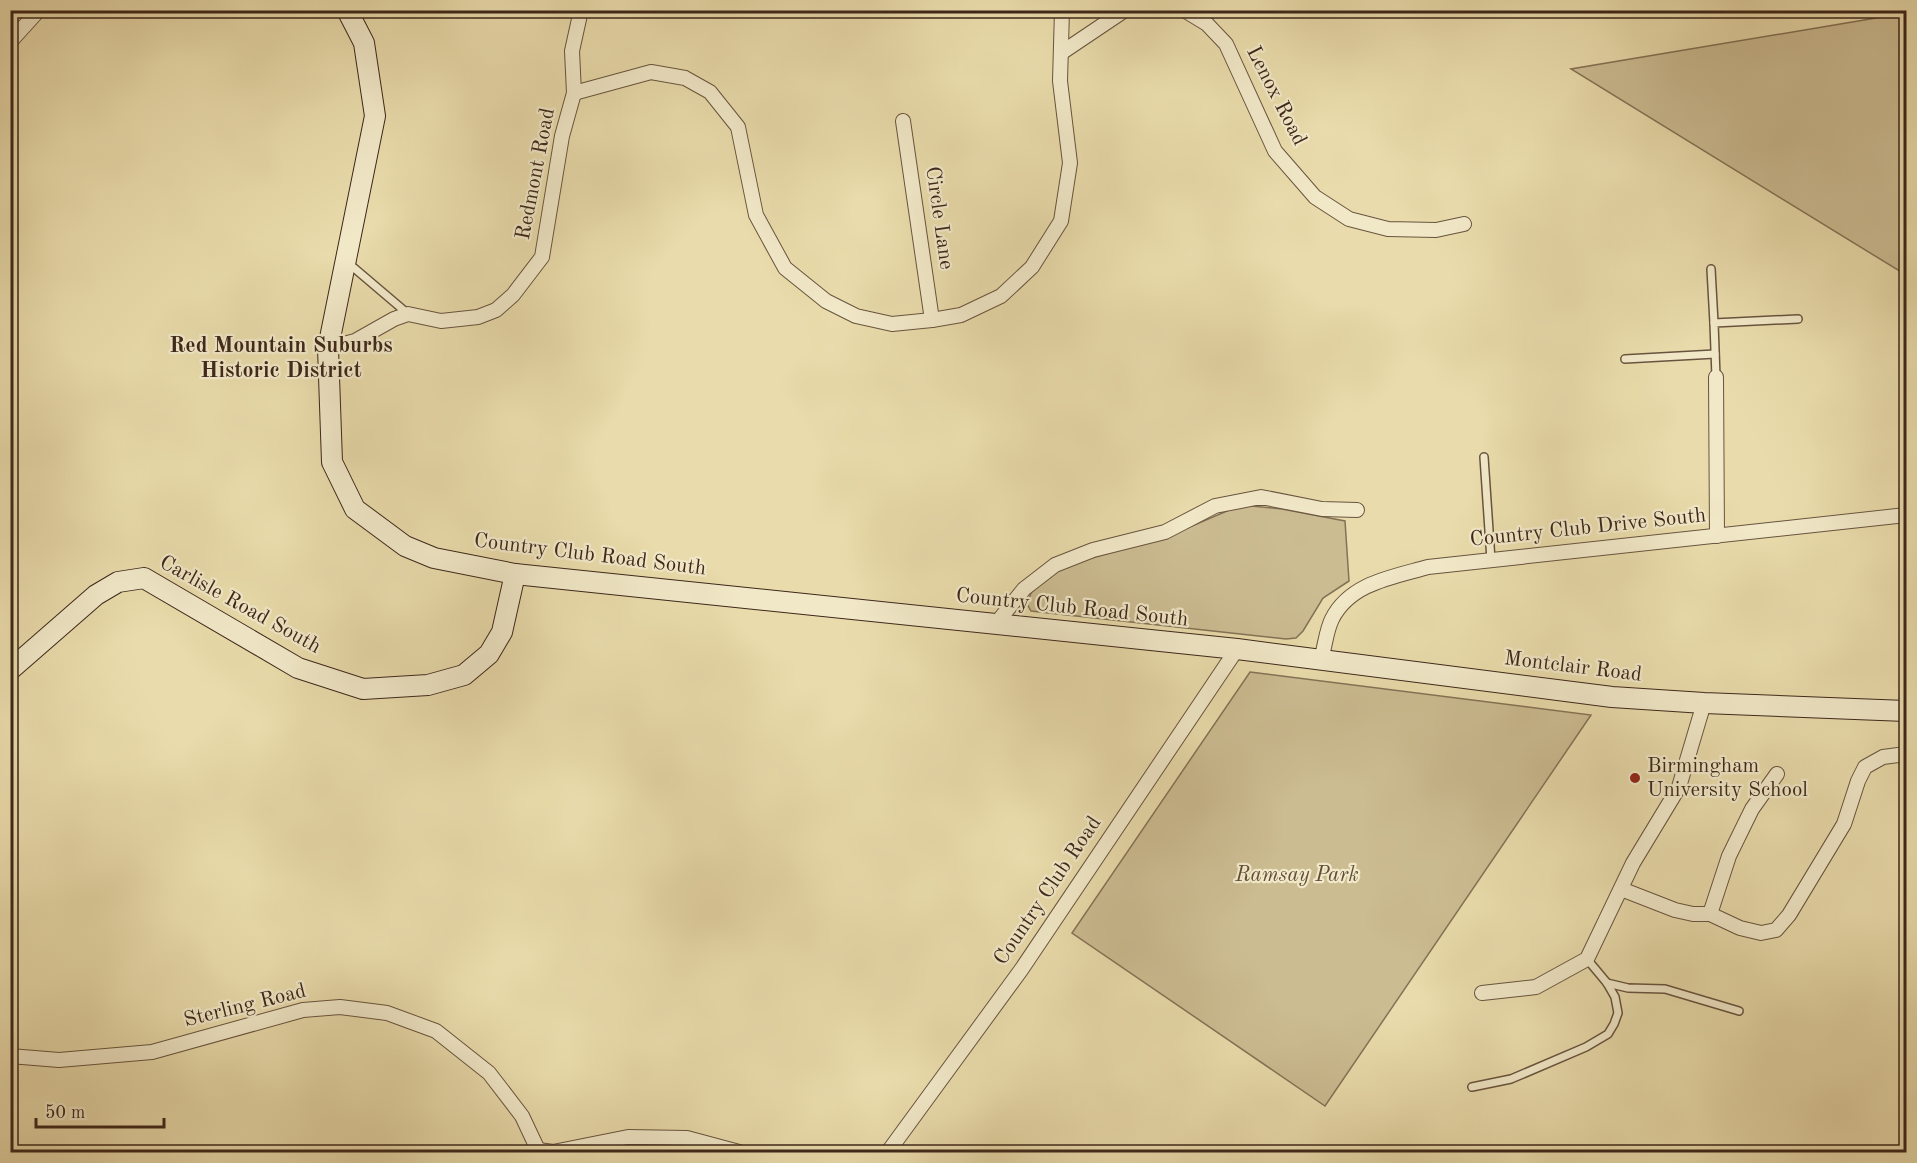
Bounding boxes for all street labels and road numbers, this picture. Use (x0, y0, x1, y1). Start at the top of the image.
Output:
street label: Lenox Road (1242, 43, 1310, 149)
street label: Redmont Road (513, 106, 559, 242)
street label: Circle Lane (921, 165, 957, 271)
street label: Country Club Drive South (1469, 505, 1707, 551)
street label: Country Club Road South (473, 530, 707, 580)
street label: Carlisle Road South (156, 552, 324, 658)
street label: Country Club Road South (955, 585, 1189, 631)
street label: Montclair Road (1503, 648, 1643, 686)
street label: Country Club Road (991, 813, 1105, 969)
street label: Sterling Road (182, 981, 308, 1031)

